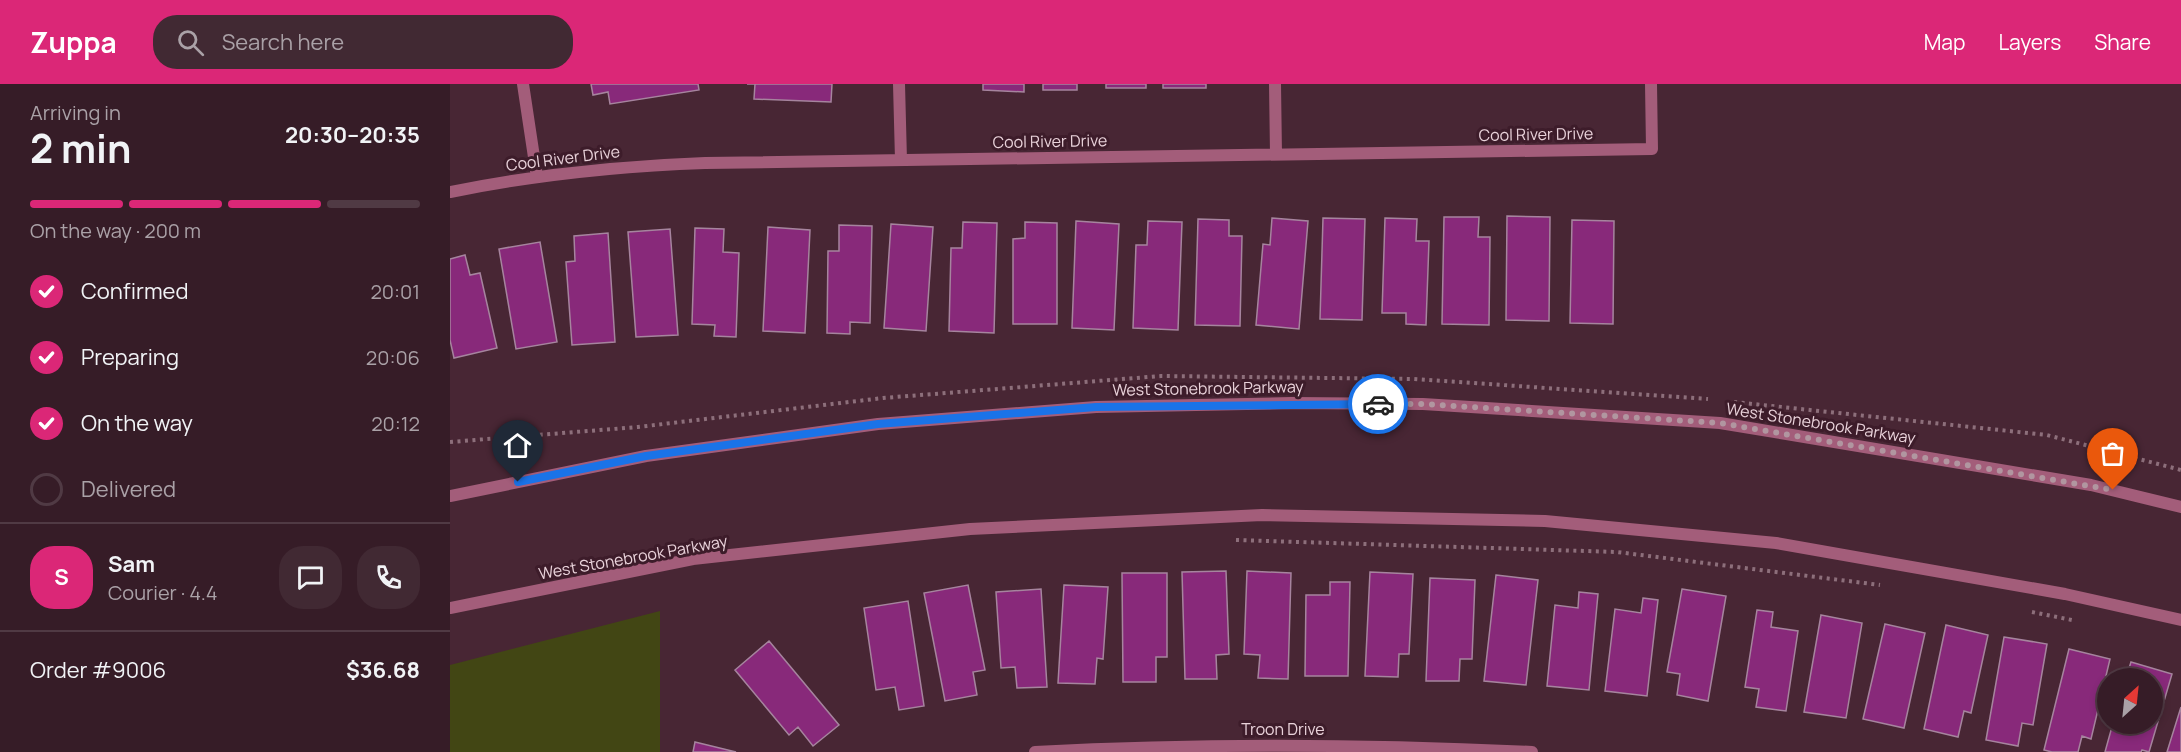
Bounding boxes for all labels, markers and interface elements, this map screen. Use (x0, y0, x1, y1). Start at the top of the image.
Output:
search box (153, 15, 573, 69)
text: Zuppa (30, 23, 117, 61)
icon: search (174, 26, 207, 59)
text: Search here (222, 27, 344, 57)
text: Map (1924, 28, 1965, 56)
text: Layers (1998, 28, 2061, 56)
text: Share (2094, 28, 2151, 56)
text: Arriving in (30, 99, 121, 126)
text: 20:30–20:35 (285, 120, 420, 150)
text: 2 min (30, 121, 131, 175)
street label: Cool River Drive (1478, 122, 1594, 146)
street label: Cool River Drive (992, 129, 1108, 153)
street label: Cool River Drive (505, 140, 621, 176)
text: On the way · 200 m (30, 217, 201, 244)
icon: check (30, 275, 63, 308)
text: Confirmed (81, 276, 189, 306)
text: 20:01 (370, 278, 420, 305)
icon: check (30, 341, 63, 374)
text: Preparing (81, 342, 179, 372)
text: 20:06 (366, 344, 420, 371)
courier (1348, 374, 1408, 434)
street label: West Stonebrook Parkway (1112, 375, 1304, 401)
icon: car (1362, 388, 1395, 421)
street label: West Stonebrook Parkway (1725, 397, 1918, 449)
icon: check (30, 407, 63, 440)
text: On the way (81, 408, 193, 438)
text: 20:12 (371, 410, 420, 437)
pin (492, 420, 543, 482)
pin (2087, 428, 2138, 490)
icon: home (501, 429, 534, 462)
icon: bag (2096, 437, 2129, 470)
text: Delivered (81, 474, 176, 504)
street label: West Stonebrook Parkway (537, 529, 730, 584)
button: chat (279, 546, 342, 609)
button: phone (357, 546, 420, 609)
text: Sam (108, 549, 155, 579)
text: S (54, 562, 69, 592)
text: Courier · 4.4 (108, 579, 218, 606)
text: Order #9006 (30, 655, 166, 685)
text: $36.68 (346, 655, 420, 685)
north arrow (2097, 668, 2163, 734)
map controls (2097, 668, 2163, 734)
street label: Troon Drive (1241, 718, 1325, 740)

